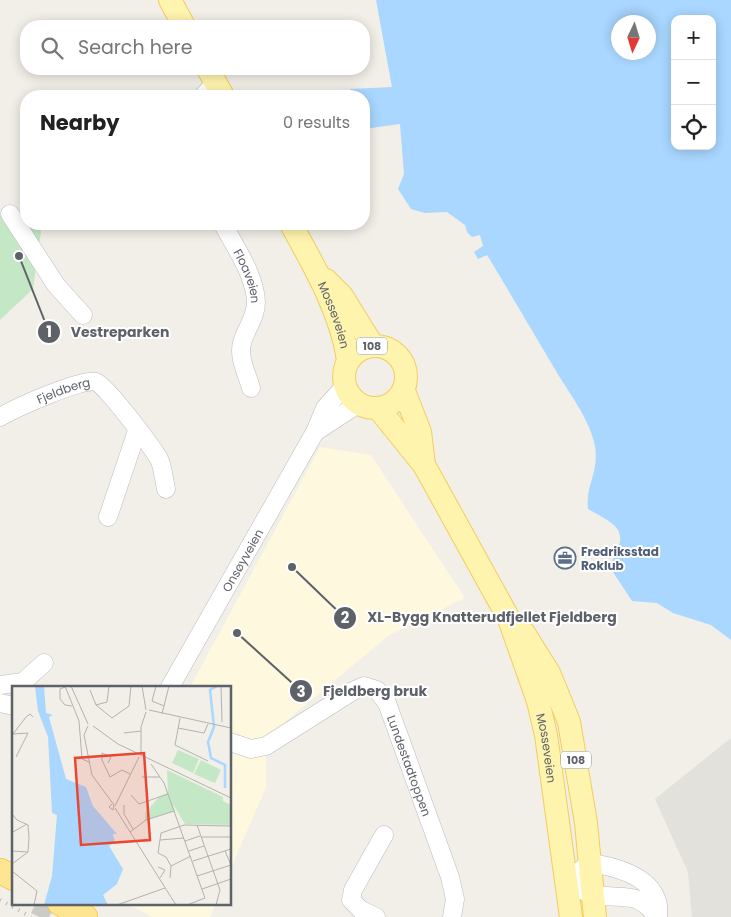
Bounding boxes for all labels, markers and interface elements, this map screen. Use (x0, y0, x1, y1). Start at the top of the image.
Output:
north arrow (611, 15, 656, 60)
map controls (671, 15, 716, 150)
button: + (671, 15, 716, 60)
search box (20, 20, 370, 75)
icon: search (38, 34, 66, 62)
text: Search here (78, 34, 192, 61)
button: − (671, 60, 716, 105)
button: locate (671, 105, 716, 150)
text: Nearby (40, 108, 120, 137)
text: 0 results (283, 111, 350, 134)
street label: Floaveien (230, 246, 265, 304)
street label: Mosseveien (314, 279, 354, 350)
callout: Vestreparken (36, 317, 180, 346)
text: 1 (46, 321, 52, 342)
text: Vestreparken (71, 322, 169, 342)
road number: 108 (357, 338, 387, 354)
street label: Fjeldberg (34, 373, 92, 407)
street label: Onsøyveien (217, 525, 267, 595)
place label: Fredriksstad Roklub (581, 543, 659, 574)
office icon: Fredriksstad Roklub (553, 546, 577, 570)
callout: XL-Bygg Knatterudfjellet Fjeldberg (332, 603, 627, 632)
text: 2 (341, 607, 350, 628)
text: XL-Bygg Knatterudfjellet Fjeldberg (367, 607, 617, 627)
callout: Fjeldberg bruk (288, 677, 438, 706)
text: 3 (296, 681, 306, 702)
text: Fjeldberg bruk (323, 681, 427, 701)
inset map (12, 686, 231, 904)
street label: Mosseveien (533, 711, 561, 784)
street label: Lundestadtoppen (384, 713, 436, 819)
road number: 108 (561, 752, 591, 768)

